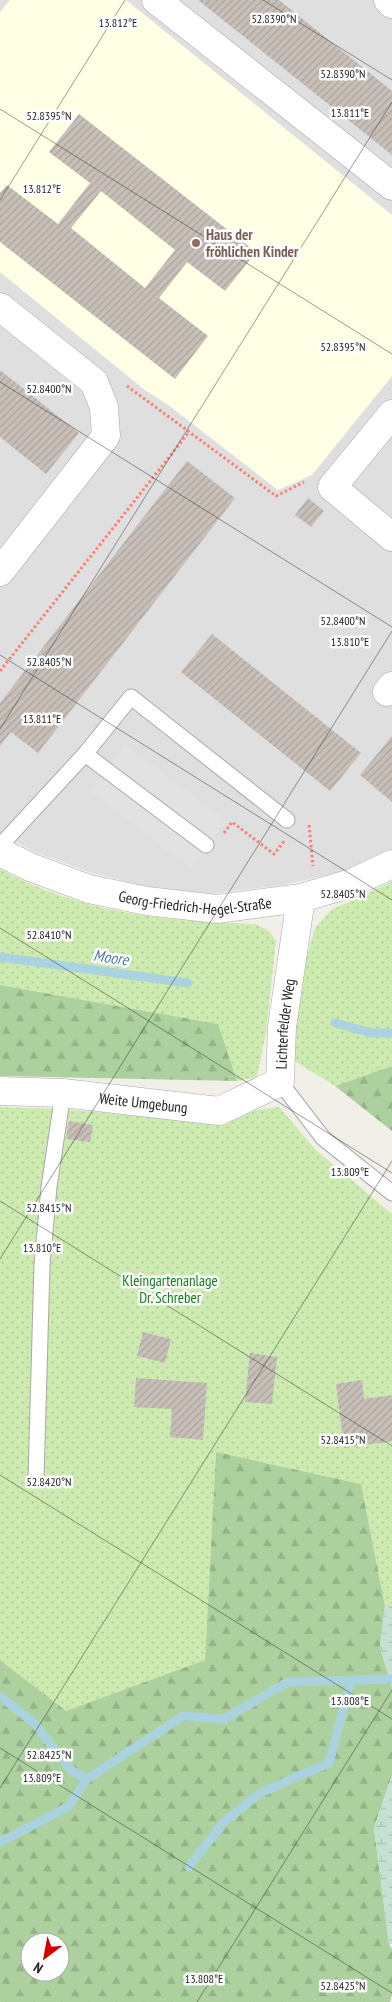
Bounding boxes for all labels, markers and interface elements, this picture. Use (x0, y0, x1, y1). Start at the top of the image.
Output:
text: 52.8390°N (251, 11, 297, 26)
text: 13.812°E (99, 15, 137, 30)
text: 52.8390°N (320, 66, 366, 81)
text: 13.811°E (331, 105, 369, 120)
text: 52.8395°N (26, 108, 72, 123)
text: 13.812°E (23, 181, 61, 196)
place label: Haus der fröhlichen Kinder (206, 225, 299, 261)
marker: Haus der fröhlichen Kinder (190, 237, 202, 249)
text: 52.8395°N (320, 339, 366, 354)
text: 52.8400°N (26, 381, 72, 396)
text: 52.8400°N (320, 613, 366, 628)
text: 13.810°E (331, 634, 369, 649)
text: 52.8405°N (26, 654, 72, 669)
text: 13.811°E (23, 711, 61, 726)
street label: Georg-Friedrich-Hegel-Straße (117, 886, 273, 918)
text: 52.8405°N (320, 886, 366, 901)
text: 52.8410°N (26, 927, 72, 942)
water label: Moore (92, 945, 131, 970)
street label: Lichterfelder Weg (271, 977, 299, 1070)
street label: Weite Umgebung (98, 1088, 189, 1117)
text: 13.809°E (331, 1164, 369, 1179)
text: 52.8415°N (26, 1200, 72, 1215)
text: 13.810°E (23, 1240, 61, 1255)
park label: Kleingartenanlage Dr. Schreber (122, 1271, 218, 1307)
text: 52.8415°N (320, 1432, 366, 1447)
text: 52.8420°N (26, 1474, 72, 1489)
text: 13.808°E (331, 1693, 369, 1708)
text: 52.8425°N (26, 1747, 72, 1762)
text: 13.809°E (23, 1770, 61, 1785)
north arrow (20, 1932, 70, 1982)
text: N (30, 1958, 46, 1978)
text: 13.808°E (185, 1971, 223, 1986)
text: 52.8425°N (320, 1978, 366, 1993)

